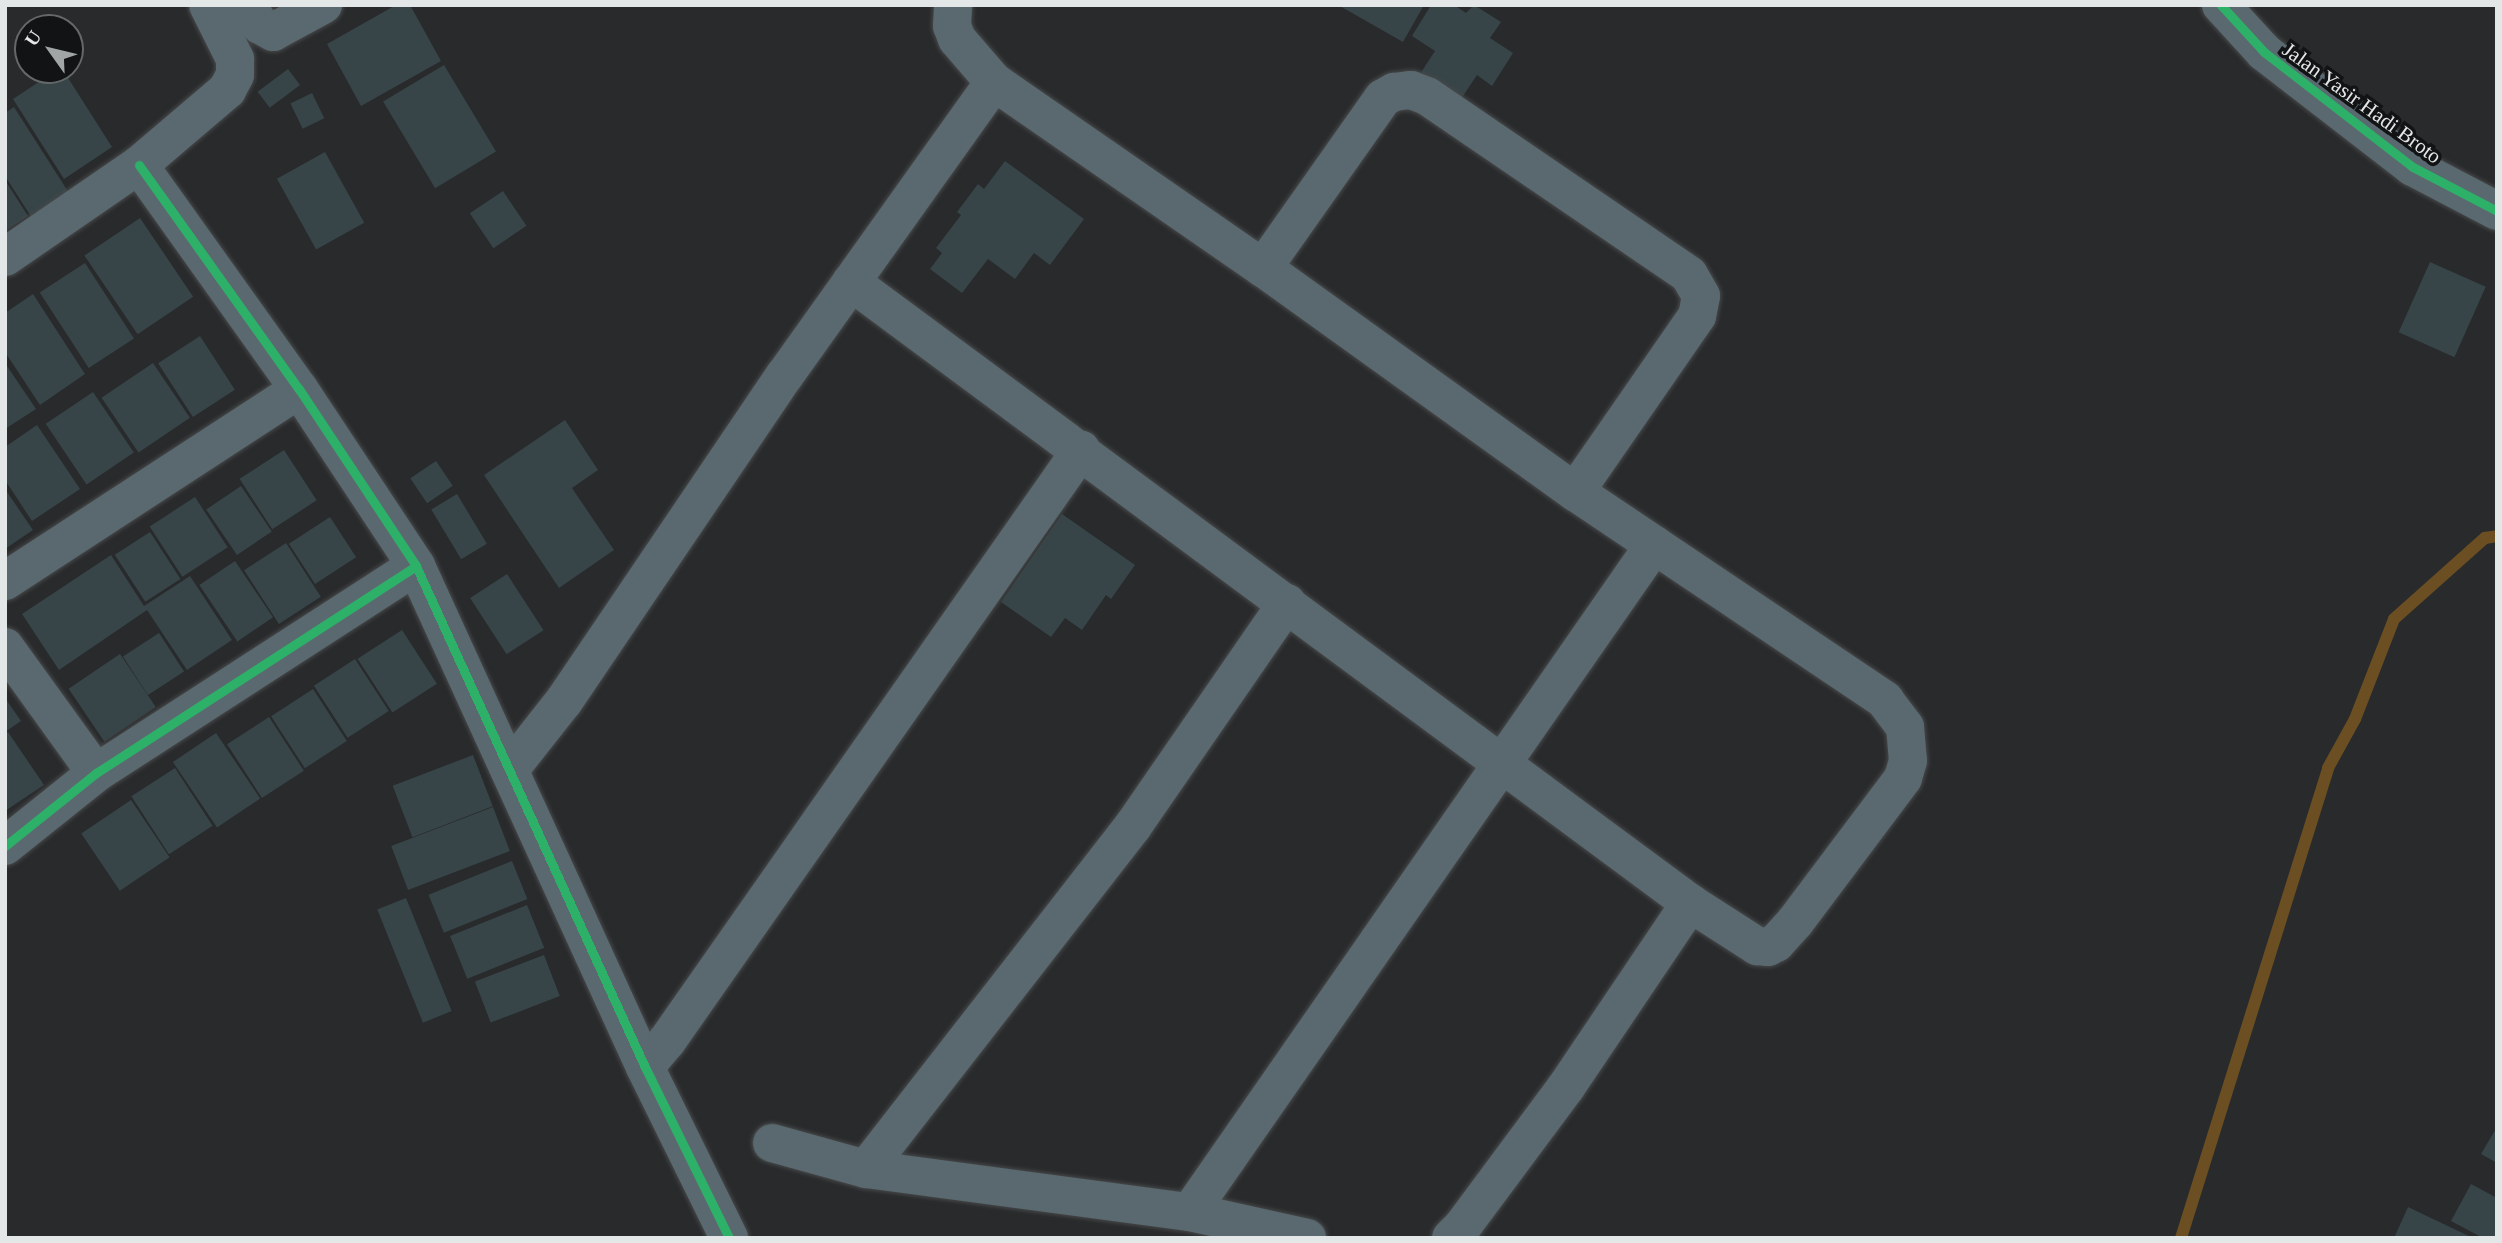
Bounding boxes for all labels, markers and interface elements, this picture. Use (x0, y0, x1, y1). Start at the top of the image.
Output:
north arrow (14, 14, 84, 84)
text: U (20, 27, 45, 50)
street label: Jalan Yasir Hadi Broto (2277, 37, 2447, 169)

